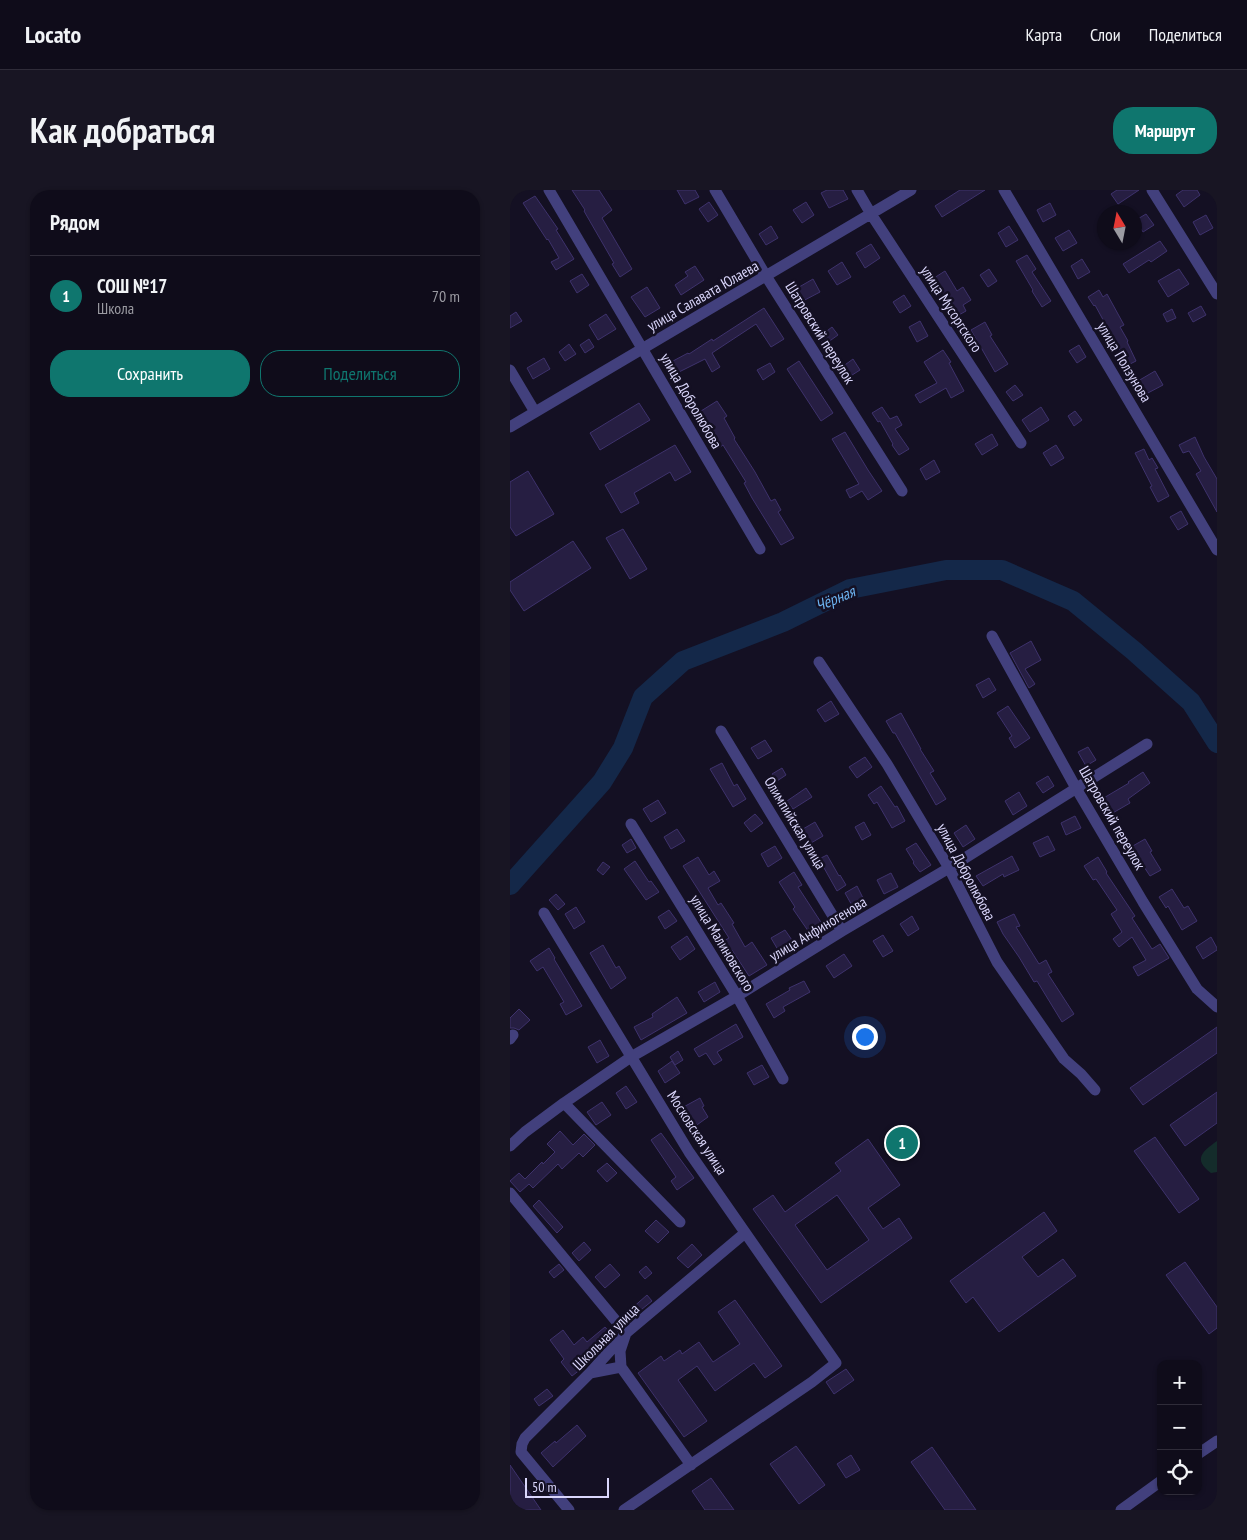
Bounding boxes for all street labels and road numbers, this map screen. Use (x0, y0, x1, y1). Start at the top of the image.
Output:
street label: улица Салавата Юлаева (644, 256, 762, 335)
street label: улица Мусоргского (916, 262, 987, 356)
street label: Шатровский переулок (781, 278, 860, 387)
street label: улица Ползунова (1093, 318, 1156, 405)
street label: улица Добролюбова (656, 350, 726, 452)
street label: Шатровский переулок (1075, 762, 1150, 873)
street label: Олимпийская улица (760, 773, 831, 873)
street label: улица Добролюбова (933, 820, 1000, 924)
street label: улица Малиновского (686, 891, 759, 995)
street label: улица Анфиногенова (766, 892, 870, 965)
street label: Московская улица (663, 1087, 732, 1178)
street label: Школьная улица (568, 1299, 643, 1374)

